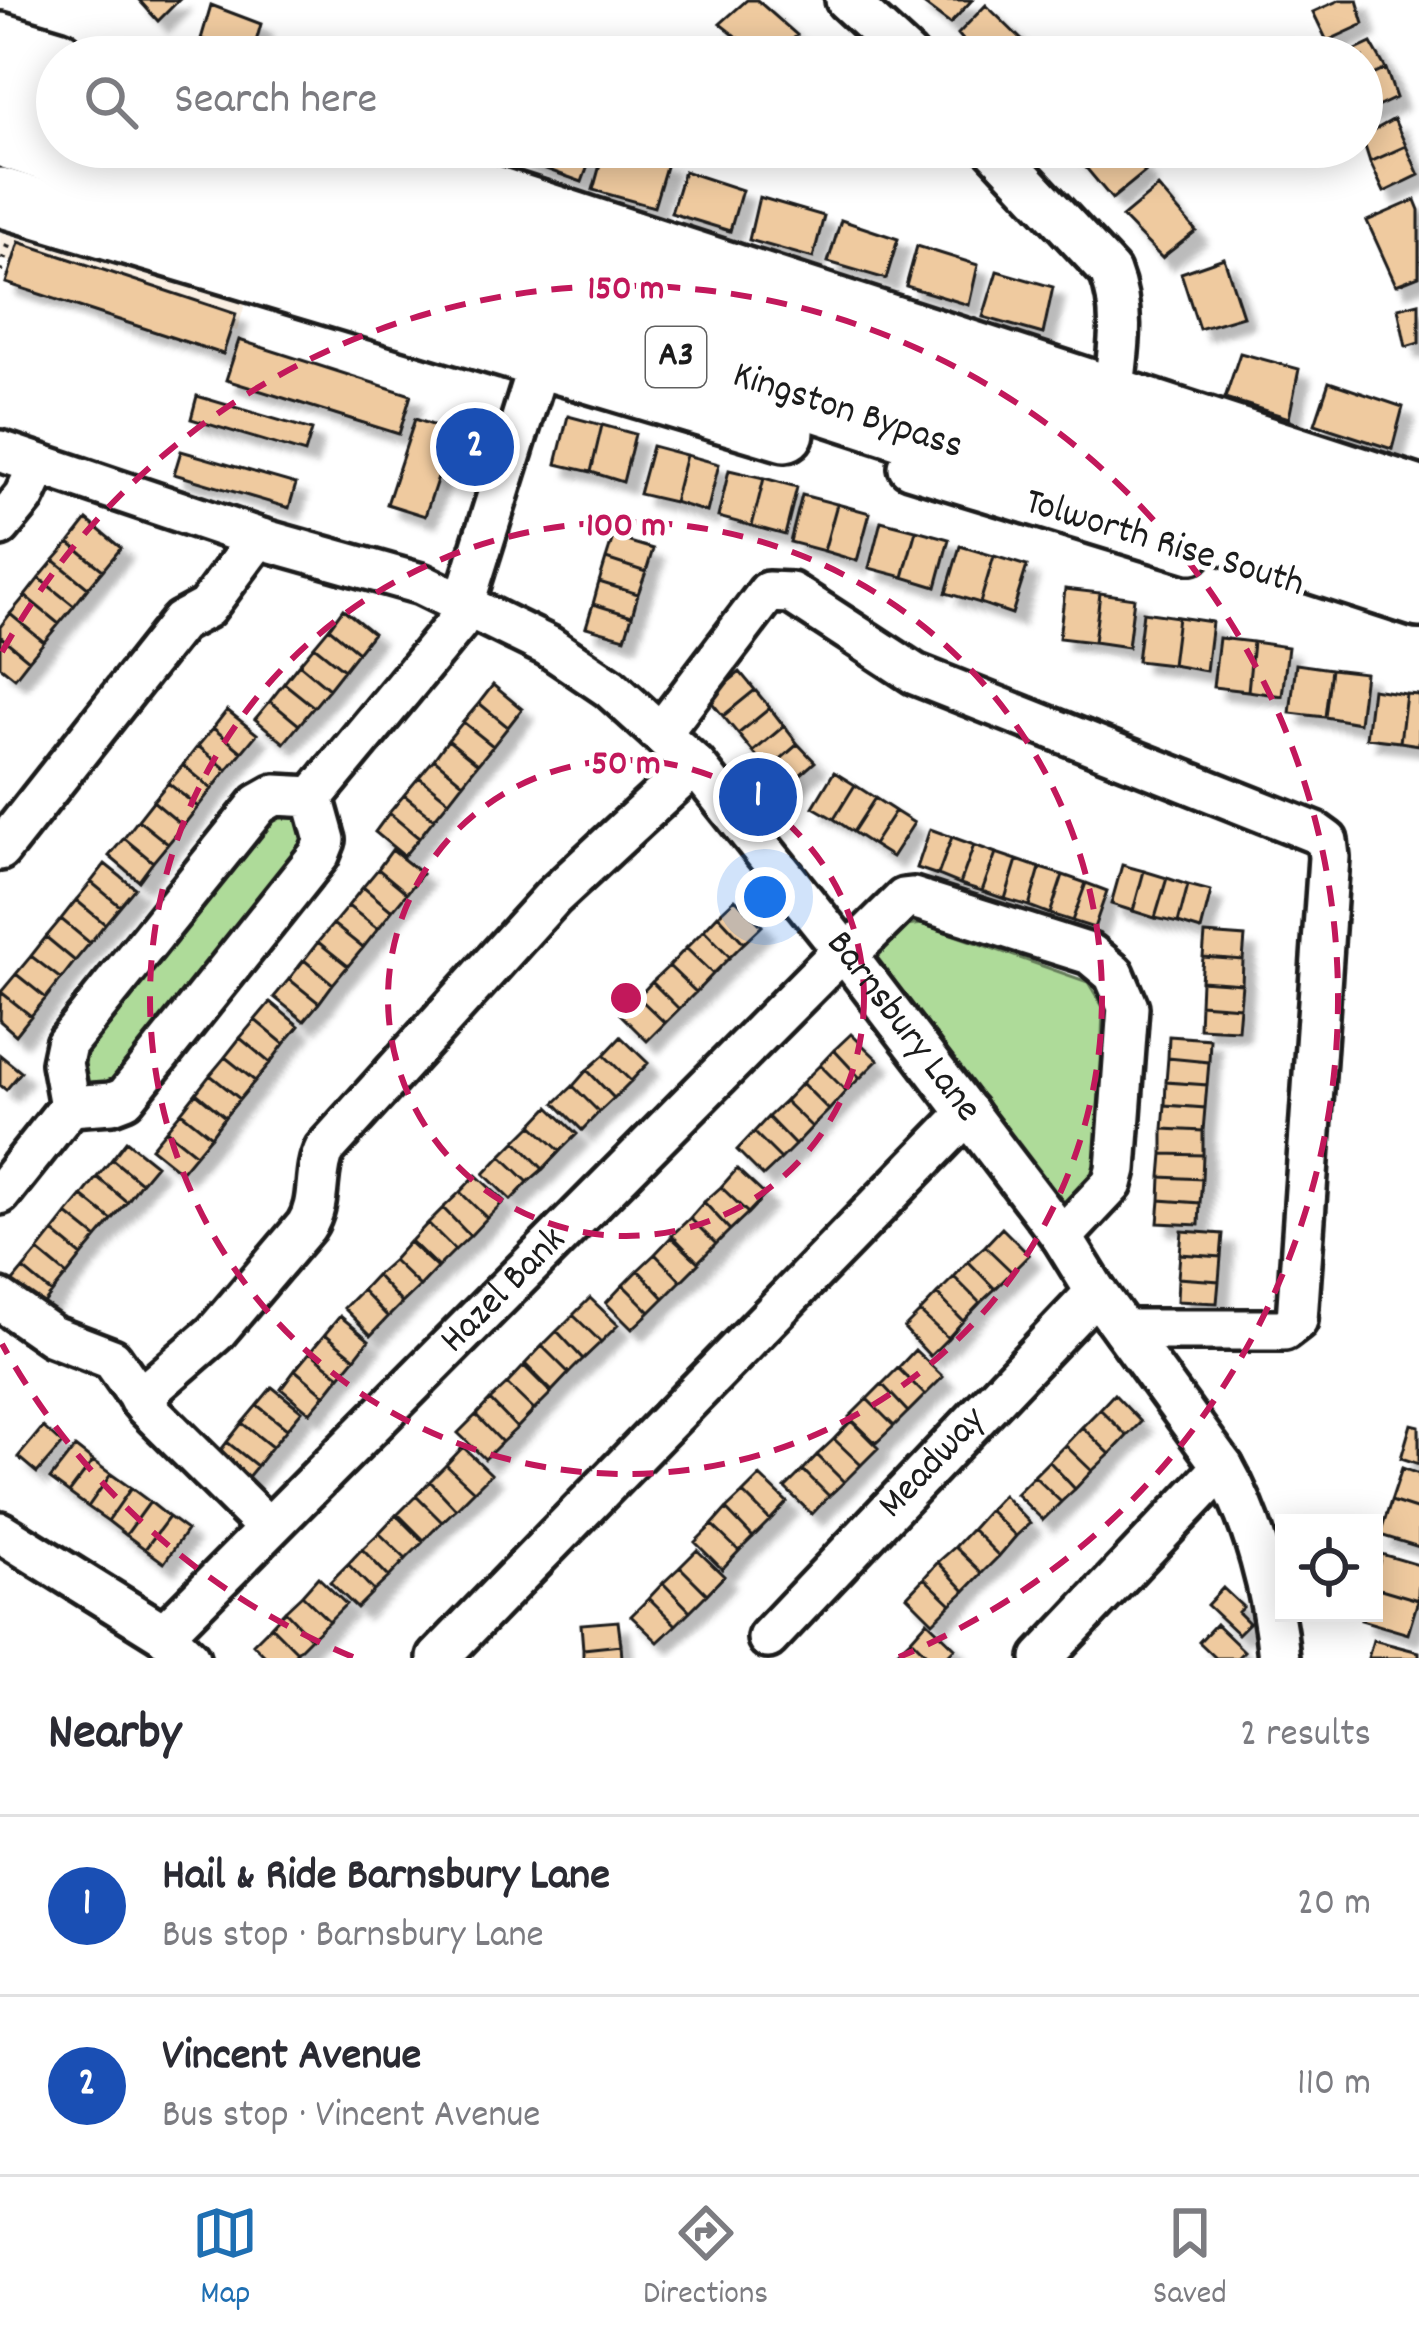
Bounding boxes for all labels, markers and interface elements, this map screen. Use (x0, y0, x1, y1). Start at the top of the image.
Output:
search box (36, 36, 1383, 168)
icon: search (78, 69, 144, 135)
text: Search here (174, 70, 377, 134)
text: 150 m (587, 265, 665, 317)
road number: A3 (646, 327, 706, 387)
street label: Kingston Bypass (725, 349, 969, 475)
pin: 2 (436, 402, 514, 492)
street label: Tolworth Rise South (1018, 476, 1310, 614)
text: 100 m (586, 502, 666, 554)
text: 50 m (591, 740, 661, 792)
pin: 1 (719, 752, 797, 842)
your location (735, 867, 795, 927)
street label: Barnsbury Lane (811, 920, 993, 1135)
centre of rings (605, 977, 647, 1019)
street label: Hazel Bank (429, 1215, 580, 1367)
street label: Meadway (866, 1395, 1001, 1532)
map controls (1275, 1514, 1383, 1622)
button: locate (1275, 1514, 1383, 1622)
text: Nearby (48, 1700, 181, 1772)
text: 2 results (1240, 1709, 1371, 1764)
text: Hail & Ride Barnsbury Lane (162, 1846, 610, 1910)
text: 1 (83, 1878, 91, 1933)
text: 20 m (1297, 1878, 1371, 1933)
text: Bus stop · Barnsbury Lane (162, 1910, 544, 1965)
text: Vincent Avenue (162, 2026, 421, 2090)
text: 2 (78, 2058, 96, 2113)
text: 110 m (1297, 2058, 1371, 2113)
text: Bus stop · Vincent Avenue (162, 2090, 540, 2145)
tab: Map (192, 2200, 258, 2319)
tab: Directions (643, 2200, 768, 2319)
tab: Saved (1153, 2200, 1227, 2319)

